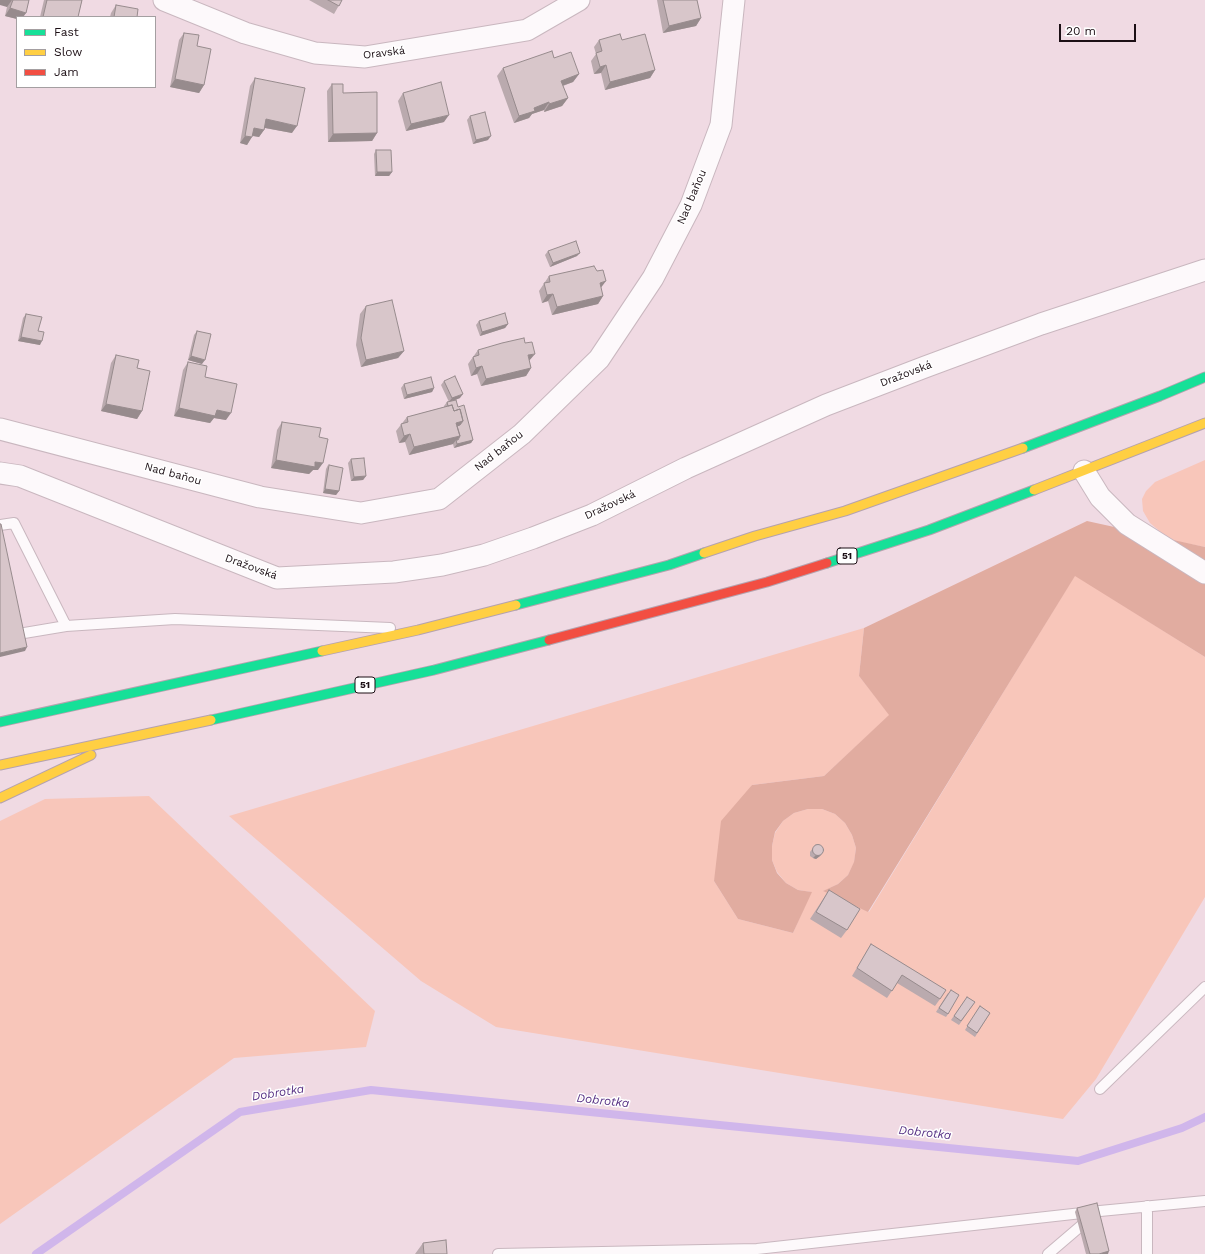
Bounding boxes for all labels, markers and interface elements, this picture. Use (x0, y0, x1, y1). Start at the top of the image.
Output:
legend (16, 16, 156, 88)
scale bar (1061, 16, 1138, 42)
text: 20 m (1066, 24, 1096, 38)
text: Fast (54, 25, 79, 39)
street label: Oravská (362, 44, 406, 62)
text: Slow (54, 45, 82, 59)
text: Jam (54, 65, 79, 79)
street label: Nad baňou (675, 168, 709, 226)
street label: Dražovská (878, 358, 934, 390)
street label: Nad baňou (472, 428, 526, 474)
street label: Nad baňou (143, 460, 203, 488)
street label: Dražovská (582, 487, 638, 523)
road number: 51 (837, 548, 857, 564)
street label: Dražovská (223, 551, 279, 583)
road number: 51 (355, 677, 375, 693)
water label: Dobrotka (251, 1082, 305, 1104)
water label: Dobrotka (576, 1091, 630, 1111)
water label: Dobrotka (898, 1123, 952, 1143)

